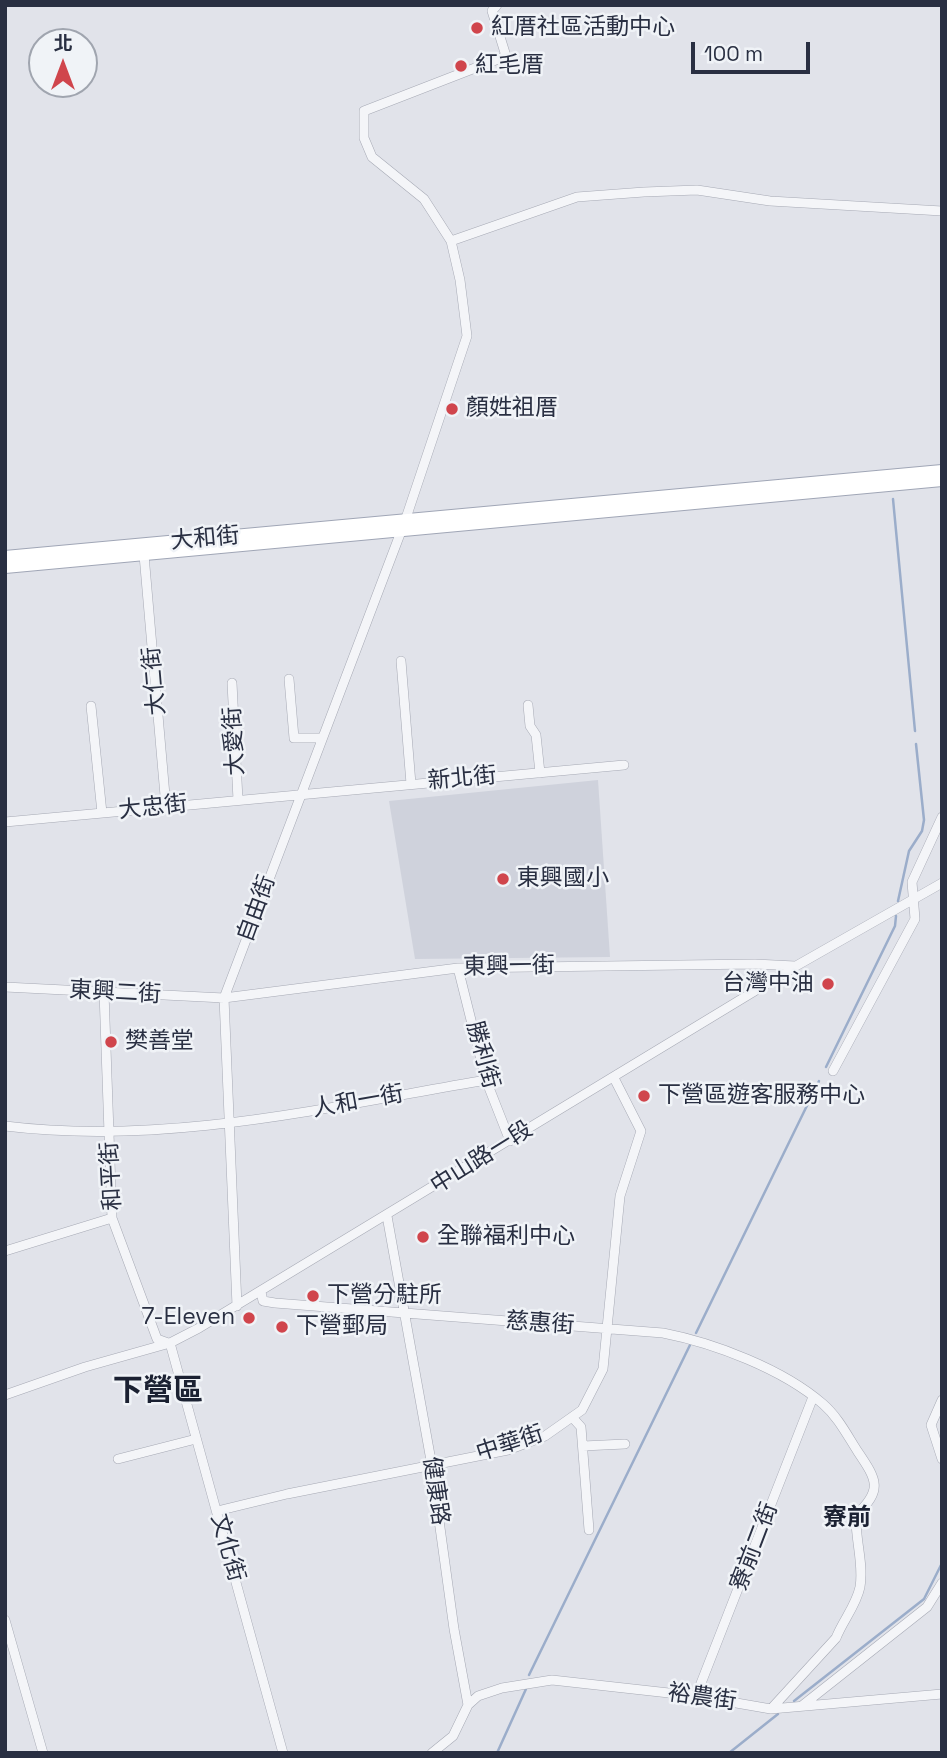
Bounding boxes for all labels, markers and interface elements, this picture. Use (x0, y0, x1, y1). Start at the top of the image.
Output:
place label: 紅厝社區活動中心 (491, 14, 675, 42)
marker: 紅厝社區活動中心 (469, 20, 485, 36)
north arrow (28, 28, 98, 98)
scale bar (695, 28, 814, 72)
text: 北 (53, 31, 73, 56)
text: 100 m (704, 40, 763, 67)
place label: 紅毛厝 (475, 52, 544, 80)
marker: 紅毛厝 (453, 58, 469, 74)
place label: 顏姓祖厝 (466, 395, 558, 423)
marker: 顏姓祖厝 (444, 401, 460, 417)
street label: 大和街 (169, 522, 241, 556)
street label: 大仁街 (138, 645, 172, 717)
street label: 大愛街 (219, 706, 251, 776)
street label: 新北街 (426, 762, 498, 796)
street label: 大忠街 (117, 791, 189, 825)
place label: 東興國小 (517, 865, 609, 893)
marker: 東興國小 (495, 871, 511, 887)
street label: 自由街 (232, 872, 282, 946)
street label: 東興一街 (463, 952, 555, 982)
place label: 台灣中油 (722, 970, 814, 998)
marker: 台灣中油 (820, 976, 836, 992)
street label: 東興二街 (68, 977, 162, 1009)
street label: 勝利街 (460, 1018, 504, 1092)
place label: 樊善堂 (125, 1028, 194, 1056)
marker: 樊善堂 (103, 1034, 119, 1050)
street label: 人和一街 (310, 1080, 406, 1124)
place label: 下營區遊客服務中心 (658, 1082, 865, 1110)
marker: 下營區遊客服務中心 (636, 1088, 652, 1104)
street label: 中山路一段 (426, 1116, 538, 1200)
street label: 和平街 (96, 1141, 128, 1211)
place label: 全聯福利中心 (437, 1223, 575, 1251)
marker: 全聯福利中心 (415, 1229, 431, 1245)
place label: 下營分駐所 (327, 1282, 442, 1310)
marker: 下營分駐所 (305, 1288, 321, 1304)
place label: 7-Eleven (142, 1304, 235, 1332)
street label: 慈惠街 (505, 1308, 575, 1340)
marker: 7-Eleven (241, 1310, 257, 1326)
place label: 下營郵局 (296, 1313, 388, 1341)
marker: 下營郵局 (274, 1319, 290, 1335)
district label: 下營區 (113, 1374, 203, 1410)
street label: 中華街 (473, 1420, 547, 1468)
street label: 健康路 (417, 1455, 453, 1527)
street label: 寮前二街 (726, 1499, 784, 1595)
district label: 寮前 (823, 1504, 871, 1532)
street label: 文化街 (204, 1511, 250, 1585)
street label: 裕農街 (666, 1680, 738, 1716)

